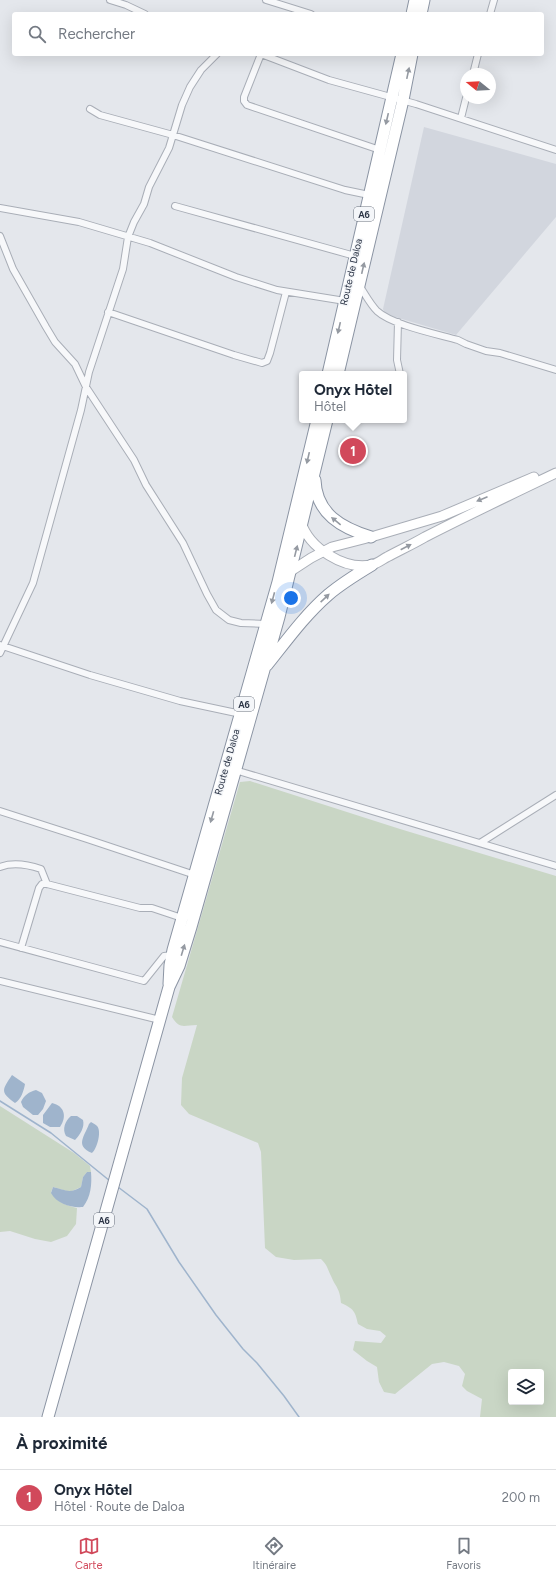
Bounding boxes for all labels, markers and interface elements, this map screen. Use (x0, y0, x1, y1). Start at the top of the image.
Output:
search box (12, 12, 544, 56)
icon: search (26, 23, 48, 45)
text: Rechercher (58, 25, 135, 43)
one-way arrow (406, 67, 412, 79)
north arrow (460, 68, 496, 104)
one-way arrow (384, 113, 390, 125)
road number: A6 (354, 207, 374, 221)
street label: Route de Daloa (337, 237, 365, 307)
one-way arrow (361, 262, 367, 274)
one-way arrow (335, 321, 341, 334)
popup (299, 371, 407, 423)
text: Onyx Hôtel (314, 381, 392, 399)
text: Hôtel (314, 399, 346, 414)
pin: 1 (340, 436, 366, 466)
one-way arrow (305, 452, 311, 464)
one-way arrow (475, 497, 487, 503)
one-way arrow (331, 517, 342, 526)
one-way arrow (401, 544, 412, 550)
one-way arrow (293, 545, 299, 557)
your location (281, 588, 301, 608)
one-way arrow (270, 592, 276, 604)
one-way arrow (320, 593, 330, 603)
road number: A6 (234, 697, 254, 711)
street label: Route de Daloa (211, 727, 243, 797)
one-way arrow (209, 811, 215, 823)
one-way arrow (180, 944, 186, 956)
road number: A6 (94, 1213, 114, 1227)
map controls (508, 1369, 544, 1405)
button: layers (508, 1369, 544, 1405)
text: À proximité (16, 1433, 107, 1453)
text: Onyx Hôtel (54, 1481, 132, 1499)
text: 1 (26, 1490, 32, 1505)
text: 200 m (502, 1490, 540, 1505)
text: Hôtel · Route de Daloa (54, 1499, 185, 1514)
tab: Carte (75, 1535, 102, 1572)
tab: Itinéraire (253, 1535, 296, 1572)
tab: Favoris (446, 1535, 481, 1572)

